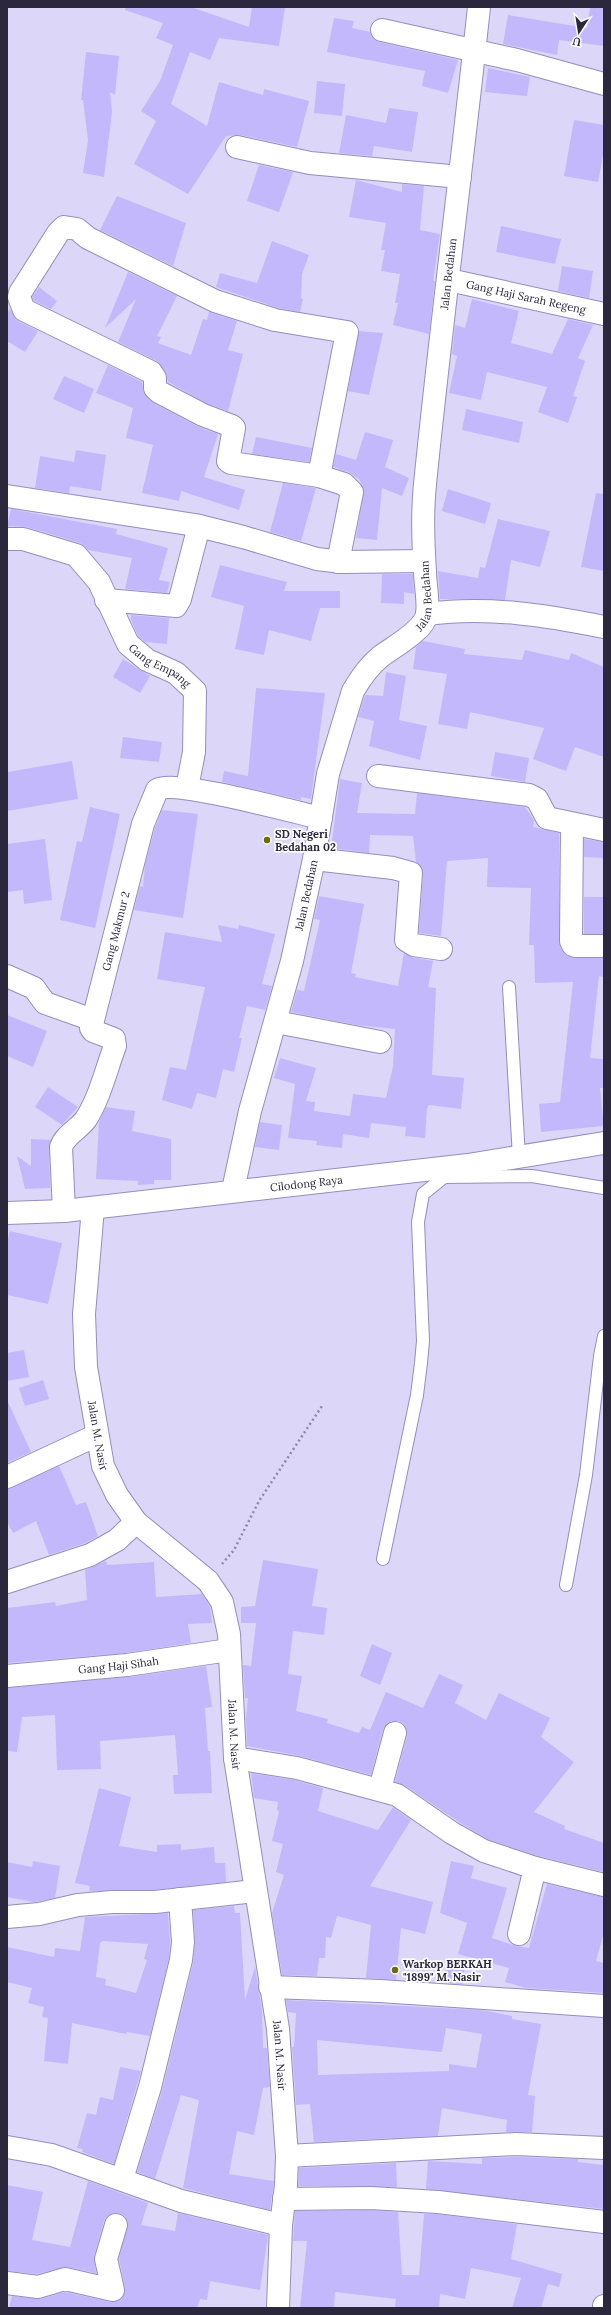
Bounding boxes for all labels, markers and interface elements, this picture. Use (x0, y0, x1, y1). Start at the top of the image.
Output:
north arrow (559, 12, 599, 52)
text: U (571, 34, 582, 49)
street label: Jalan Bedahan (437, 237, 459, 311)
street label: Gang Haji Sarah Regeng (465, 277, 588, 317)
street label: Jalan Bedahan (412, 560, 435, 635)
street label: Gang Empang (126, 641, 194, 691)
place label: SD Negeri Bedahan 02 (275, 827, 336, 854)
marker: SD Negeri Bedahan 02 (262, 835, 272, 845)
street label: Jalan Bedahan (292, 858, 321, 933)
street label: Gang Makmur 2 (99, 890, 133, 972)
street label: Cilodong Raya (269, 1172, 344, 1194)
street label: Jalan M. Nasir (85, 1399, 111, 1473)
street label: Gang Haji Sihah (78, 1653, 160, 1676)
street label: Jalan M. Nasir (225, 1698, 244, 1771)
place label: Warkop BERKAH "1899" M. Nasir (403, 1957, 492, 1984)
marker: Warkop BERKAH "1899" M. Nasir (390, 1965, 400, 1975)
street label: Jalan M. Nasir (270, 2018, 289, 2091)

